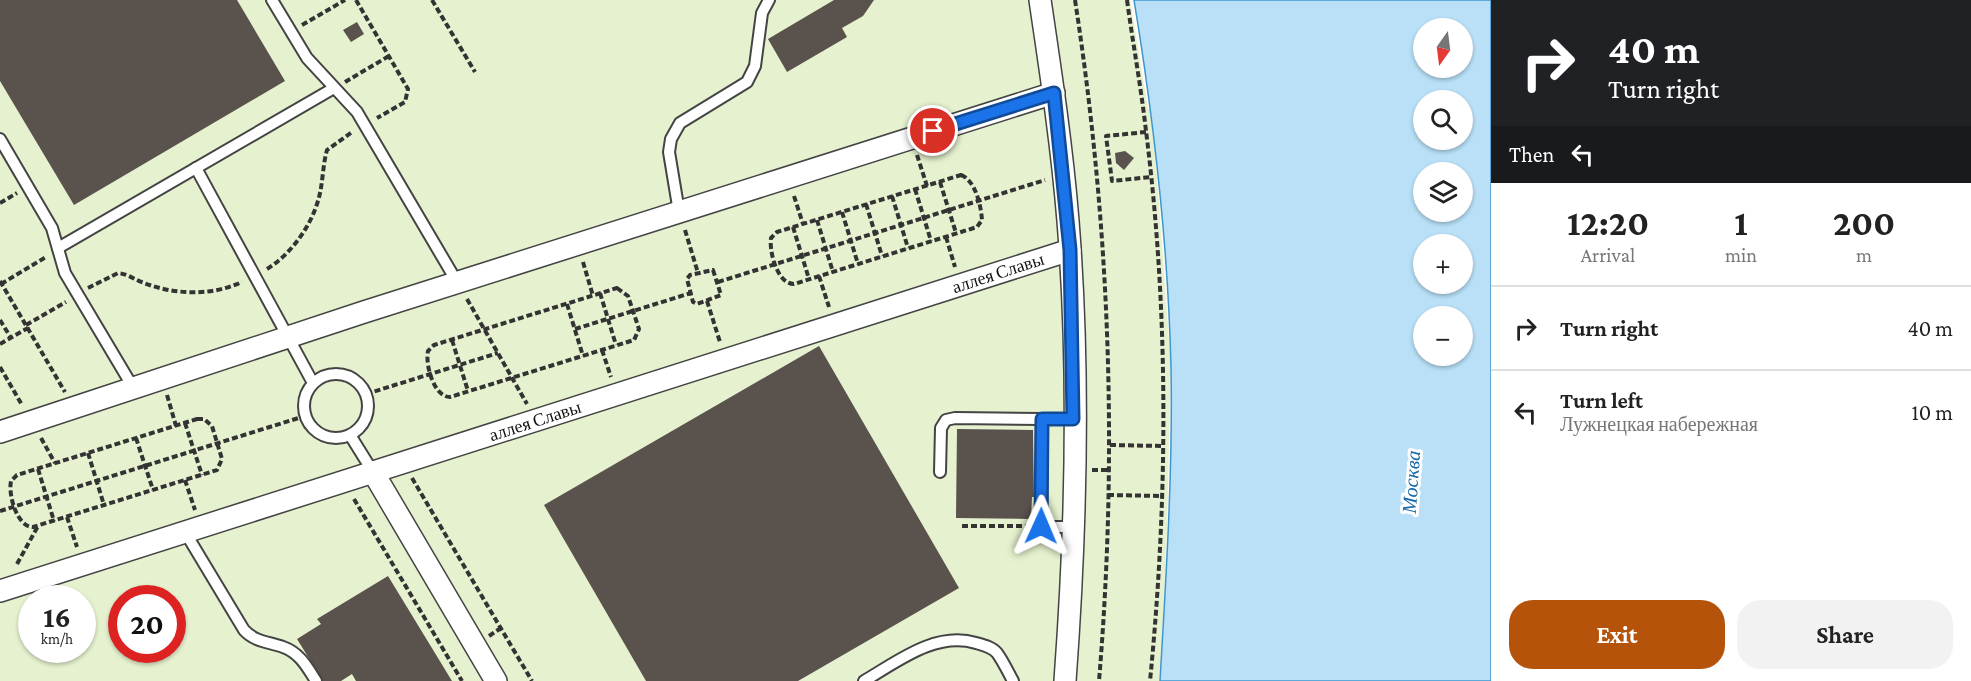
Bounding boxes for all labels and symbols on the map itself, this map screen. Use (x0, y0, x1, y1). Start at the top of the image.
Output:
north arrow (1413, 18, 1473, 78)
pin (907, 105, 958, 156)
street label: аллея Славы (950, 249, 1046, 297)
street label: аллея Славы (487, 397, 583, 445)
water label: Москва (1398, 450, 1424, 515)
position arrow (1009, 494, 1073, 558)
speed limit sign: 20 (108, 585, 186, 663)

